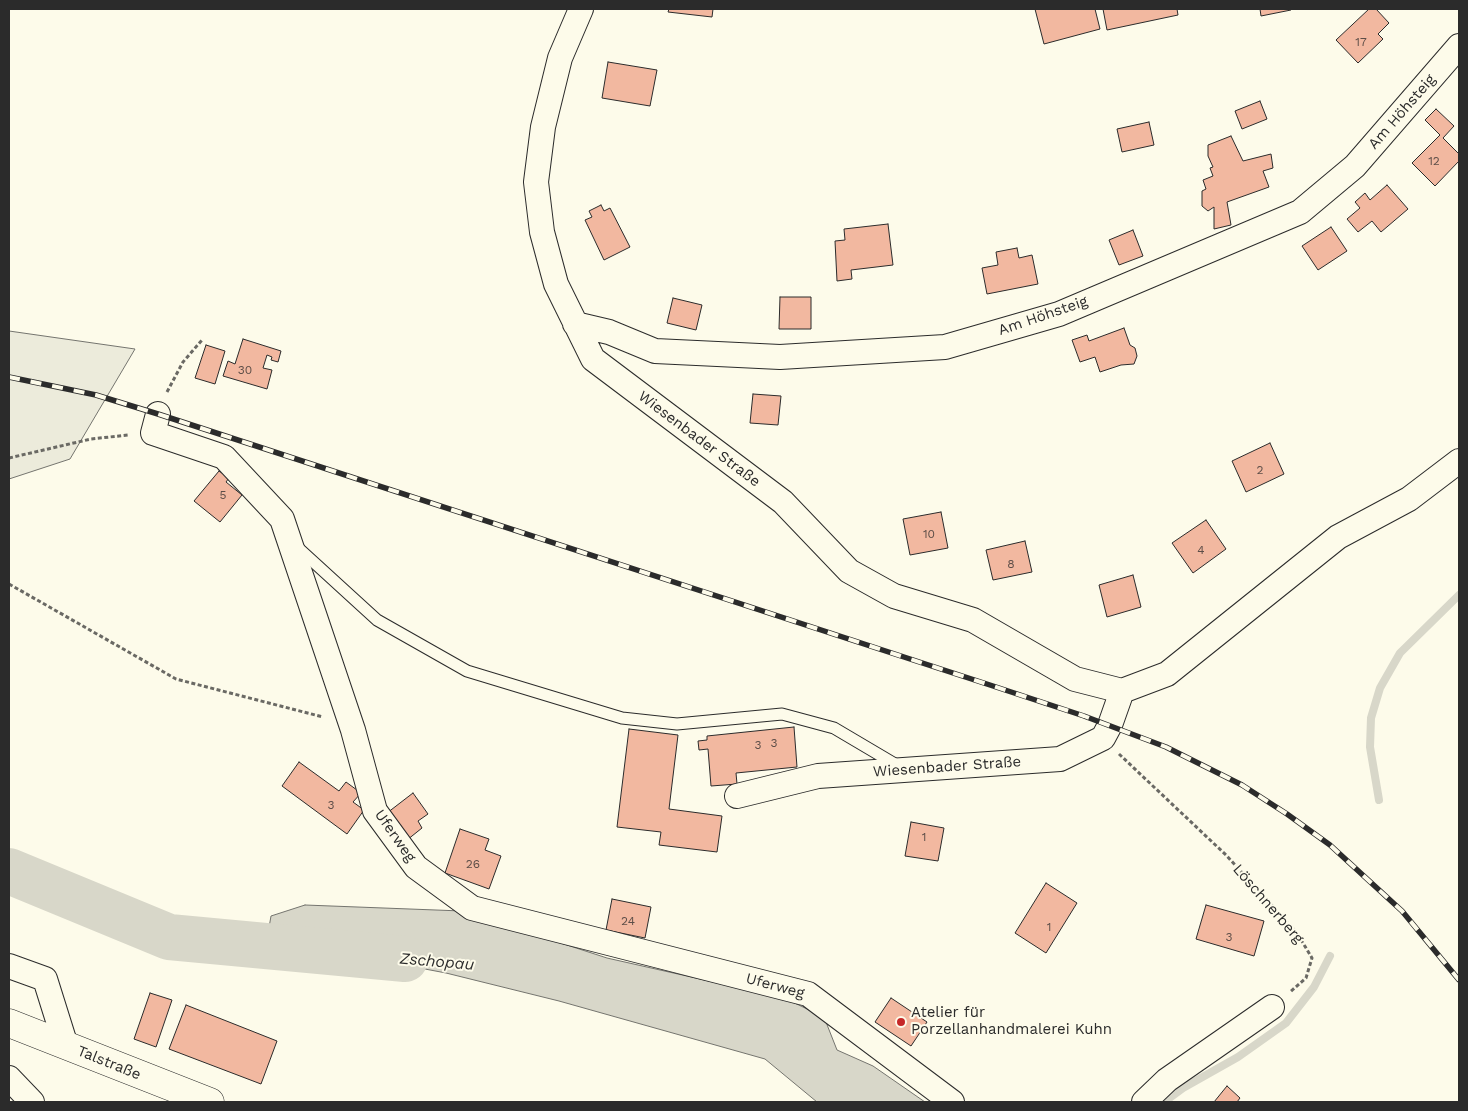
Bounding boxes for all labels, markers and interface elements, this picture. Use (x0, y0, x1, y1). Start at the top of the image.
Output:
house number: 17 (1355, 35, 1367, 49)
street label: Am Höhsteig (1365, 71, 1439, 153)
house number: 12 (1428, 154, 1440, 168)
street label: Am Höhsteig (996, 292, 1090, 340)
house number: 30 (238, 363, 252, 377)
street label: Wiesenbader Straße (634, 387, 764, 491)
house number: 2 (1257, 463, 1263, 477)
house number: 5 (220, 488, 226, 502)
house number: 10 (923, 527, 935, 541)
house number: 4 (1197, 543, 1205, 557)
house number: 8 (1007, 557, 1015, 571)
house number: 3 (771, 736, 777, 750)
house number: 3 (755, 738, 761, 752)
street label: Wiesenbader Straße (872, 753, 1022, 781)
house number: 3 (328, 798, 334, 812)
street label: Uferweg (370, 806, 420, 866)
house number: 1 (922, 830, 926, 844)
house number: 26 (466, 857, 480, 871)
street label: Löschnerberg (1229, 861, 1307, 947)
house number: 24 (621, 914, 635, 928)
house number: 1 (1047, 920, 1051, 934)
house number: 3 (1226, 930, 1232, 944)
water label: Zschopau (399, 949, 475, 975)
street label: Uferweg (744, 970, 806, 1002)
place label: Atelier für Porzellanhandmalerei Kuhn (911, 1004, 1112, 1039)
marker: Atelier für Porzellanhandmalerei Kuhn (895, 1016, 907, 1028)
street label: Talstraße (75, 1042, 143, 1084)

